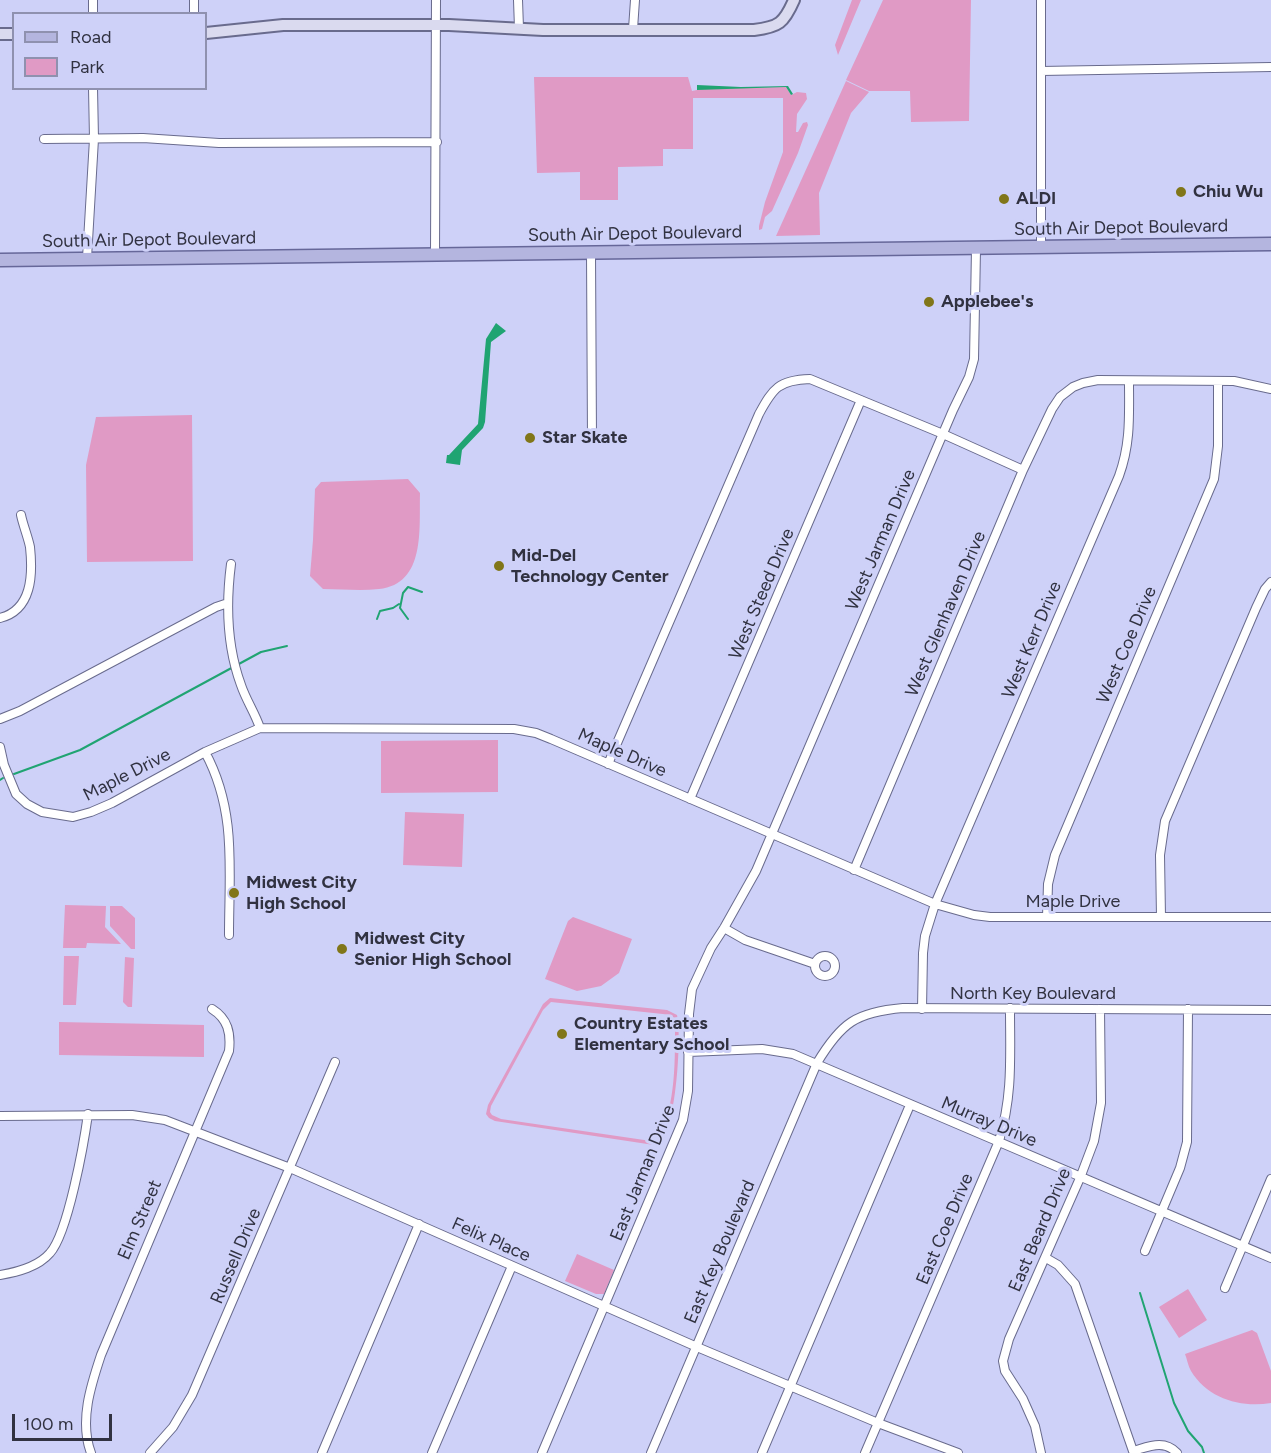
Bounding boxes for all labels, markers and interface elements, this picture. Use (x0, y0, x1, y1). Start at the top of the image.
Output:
legend (12, 12, 207, 90)
text: Road (70, 26, 111, 48)
text: Park (70, 56, 104, 78)
place label: Chiu Wu (1193, 181, 1263, 203)
marker: Chiu Wu (1174, 185, 1188, 199)
place label: ALDI (1016, 188, 1056, 210)
marker: ALDI (997, 192, 1011, 206)
street label: South Air Depot Boulevard (1014, 215, 1228, 241)
street label: South Air Depot Boulevard (528, 221, 742, 247)
street label: South Air Depot Boulevard (42, 227, 256, 253)
place label: Applebee's (941, 291, 1033, 313)
marker: Applebee's (922, 295, 936, 309)
place label: Star Skate (542, 427, 627, 449)
marker: Star Skate (523, 431, 537, 445)
street label: West Jarman Drive (842, 466, 920, 614)
street label: West Steed Drive (725, 525, 799, 663)
street label: West Glenhaven Drive (901, 528, 991, 700)
place label: Mid-Del Technology Center (511, 545, 669, 588)
marker: Mid-Del Technology Center (492, 559, 506, 573)
street label: West Kerr Drive (998, 578, 1066, 702)
street label: West Coe Drive (1093, 583, 1161, 707)
street label: Maple Drive (574, 724, 670, 782)
street label: Maple Drive (80, 744, 174, 806)
place label: Midwest City High School (246, 872, 357, 914)
marker: Midwest City High School (227, 886, 241, 900)
street label: Maple Drive (1026, 891, 1120, 913)
place label: Midwest City Senior High School (354, 928, 511, 970)
marker: Midwest City Senior High School (335, 942, 349, 956)
street label: North Key Boulevard (950, 983, 1116, 1005)
place label: Country Estates Elementary School (574, 1013, 729, 1056)
marker: Country Estates Elementary School (555, 1027, 569, 1041)
street label: Murray Drive (938, 1092, 1040, 1152)
street label: East Jarman Drive (606, 1102, 680, 1244)
street label: East Beard Drive (1004, 1165, 1076, 1295)
street label: East Coe Drive (912, 1170, 978, 1288)
street label: Elm Street (113, 1177, 167, 1263)
street label: East Key Boulevard (680, 1177, 760, 1327)
street label: Russell Drive (206, 1205, 266, 1307)
street label: Felix Place (448, 1213, 534, 1267)
scale bar (15, 1402, 116, 1440)
text: 100 m (23, 1413, 73, 1435)

